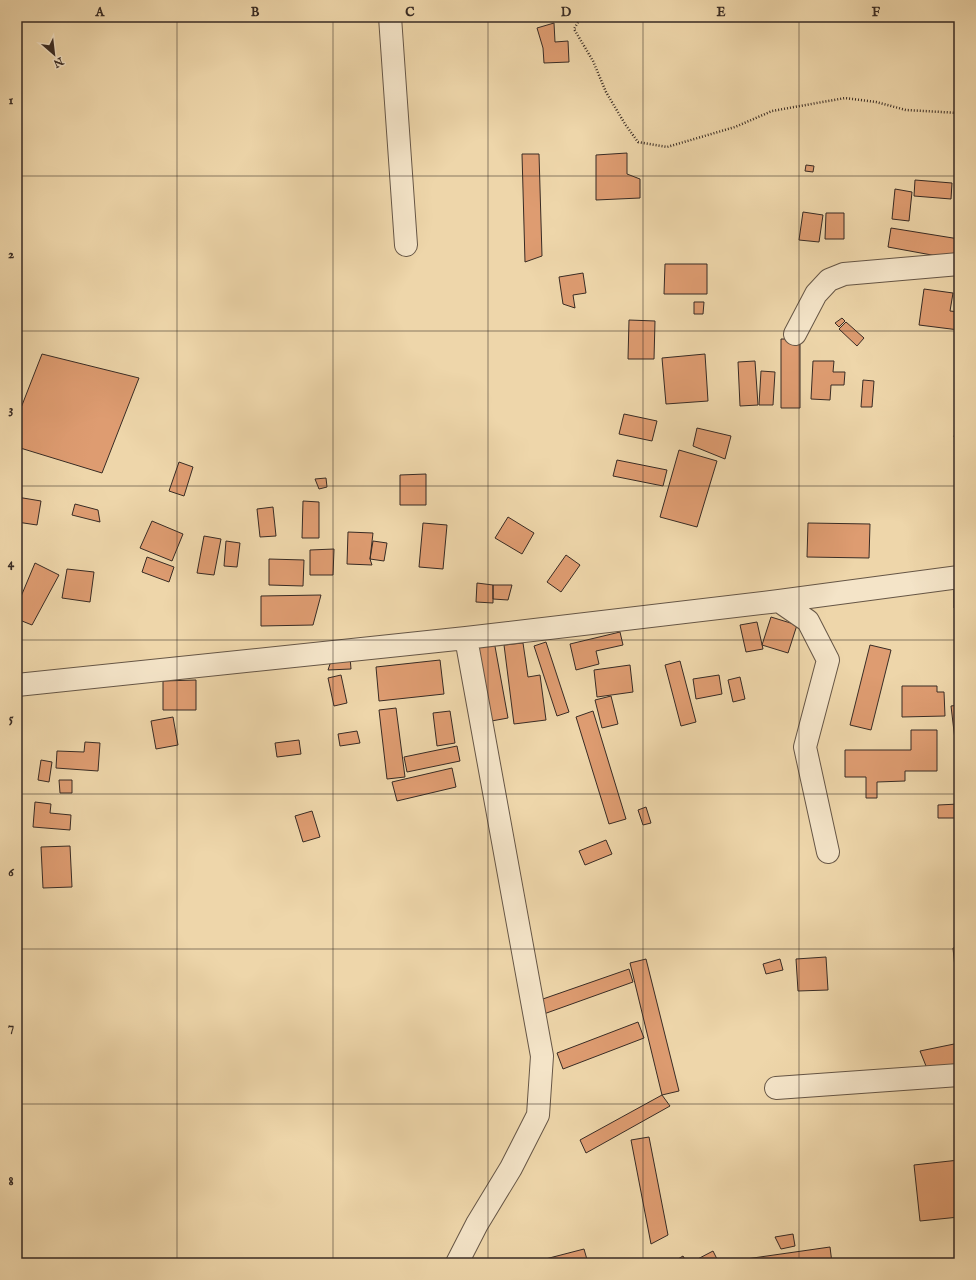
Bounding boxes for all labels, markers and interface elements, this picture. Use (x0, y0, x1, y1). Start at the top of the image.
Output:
text: A (95, 4, 106, 21)
text: B (251, 4, 260, 21)
text: C (405, 4, 415, 21)
text: D (561, 4, 572, 21)
text: E (716, 4, 726, 21)
text: F (872, 4, 881, 21)
north arrow (34, 34, 74, 74)
text: N (50, 53, 67, 71)
text: 1 (9, 92, 14, 109)
text: 2 (8, 246, 14, 263)
text: 3 (9, 401, 14, 418)
text: 4 (8, 555, 15, 572)
text: 5 (9, 710, 14, 727)
text: 6 (8, 864, 14, 881)
text: 7 (8, 1019, 14, 1036)
text: 8 (8, 1173, 14, 1190)

